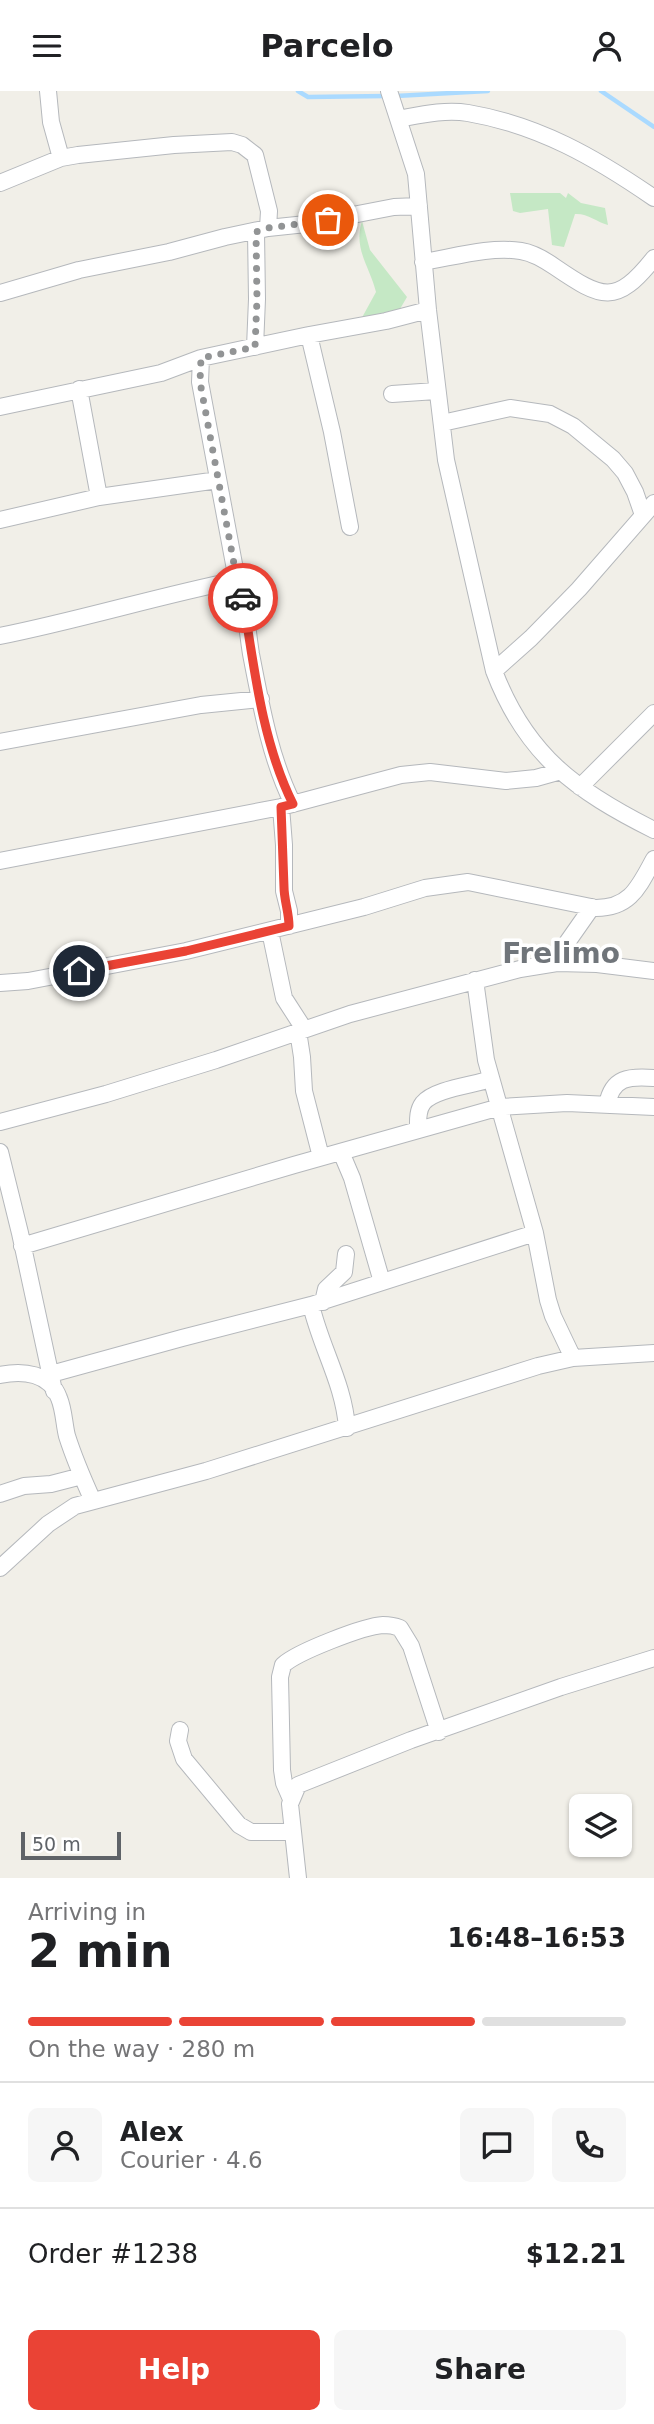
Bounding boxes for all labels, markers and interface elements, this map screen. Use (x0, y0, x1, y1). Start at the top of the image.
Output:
icon: menu (28, 27, 66, 65)
text: Parcelo (260, 27, 394, 65)
icon: person (588, 27, 626, 65)
pin (298, 190, 358, 250)
icon: bag (309, 201, 347, 239)
courier (208, 563, 278, 633)
icon: car (224, 579, 262, 617)
district label: Frelimo (502, 937, 620, 970)
pin (49, 941, 109, 1001)
icon: home (60, 952, 98, 990)
map controls (569, 1794, 632, 1857)
button: layers (569, 1794, 632, 1857)
scale bar (21, 1829, 121, 1861)
text: 50 m (32, 1833, 81, 1855)
text: Arriving in (28, 1899, 146, 1925)
text: 16:48–16:53 (447, 1923, 626, 1953)
text: 2 min (28, 1924, 172, 1978)
text: On the way · 280 m (28, 2036, 255, 2062)
button: person (28, 2108, 102, 2182)
button: chat (460, 2108, 534, 2182)
button: phone (552, 2108, 626, 2182)
text: Alex (120, 2117, 183, 2147)
text: Courier · 4.6 (120, 2147, 263, 2173)
text: Order #1238 (28, 2239, 198, 2269)
text: $12.21 (526, 2239, 626, 2269)
button: Help (28, 2330, 320, 2410)
button: Share (334, 2330, 626, 2410)

